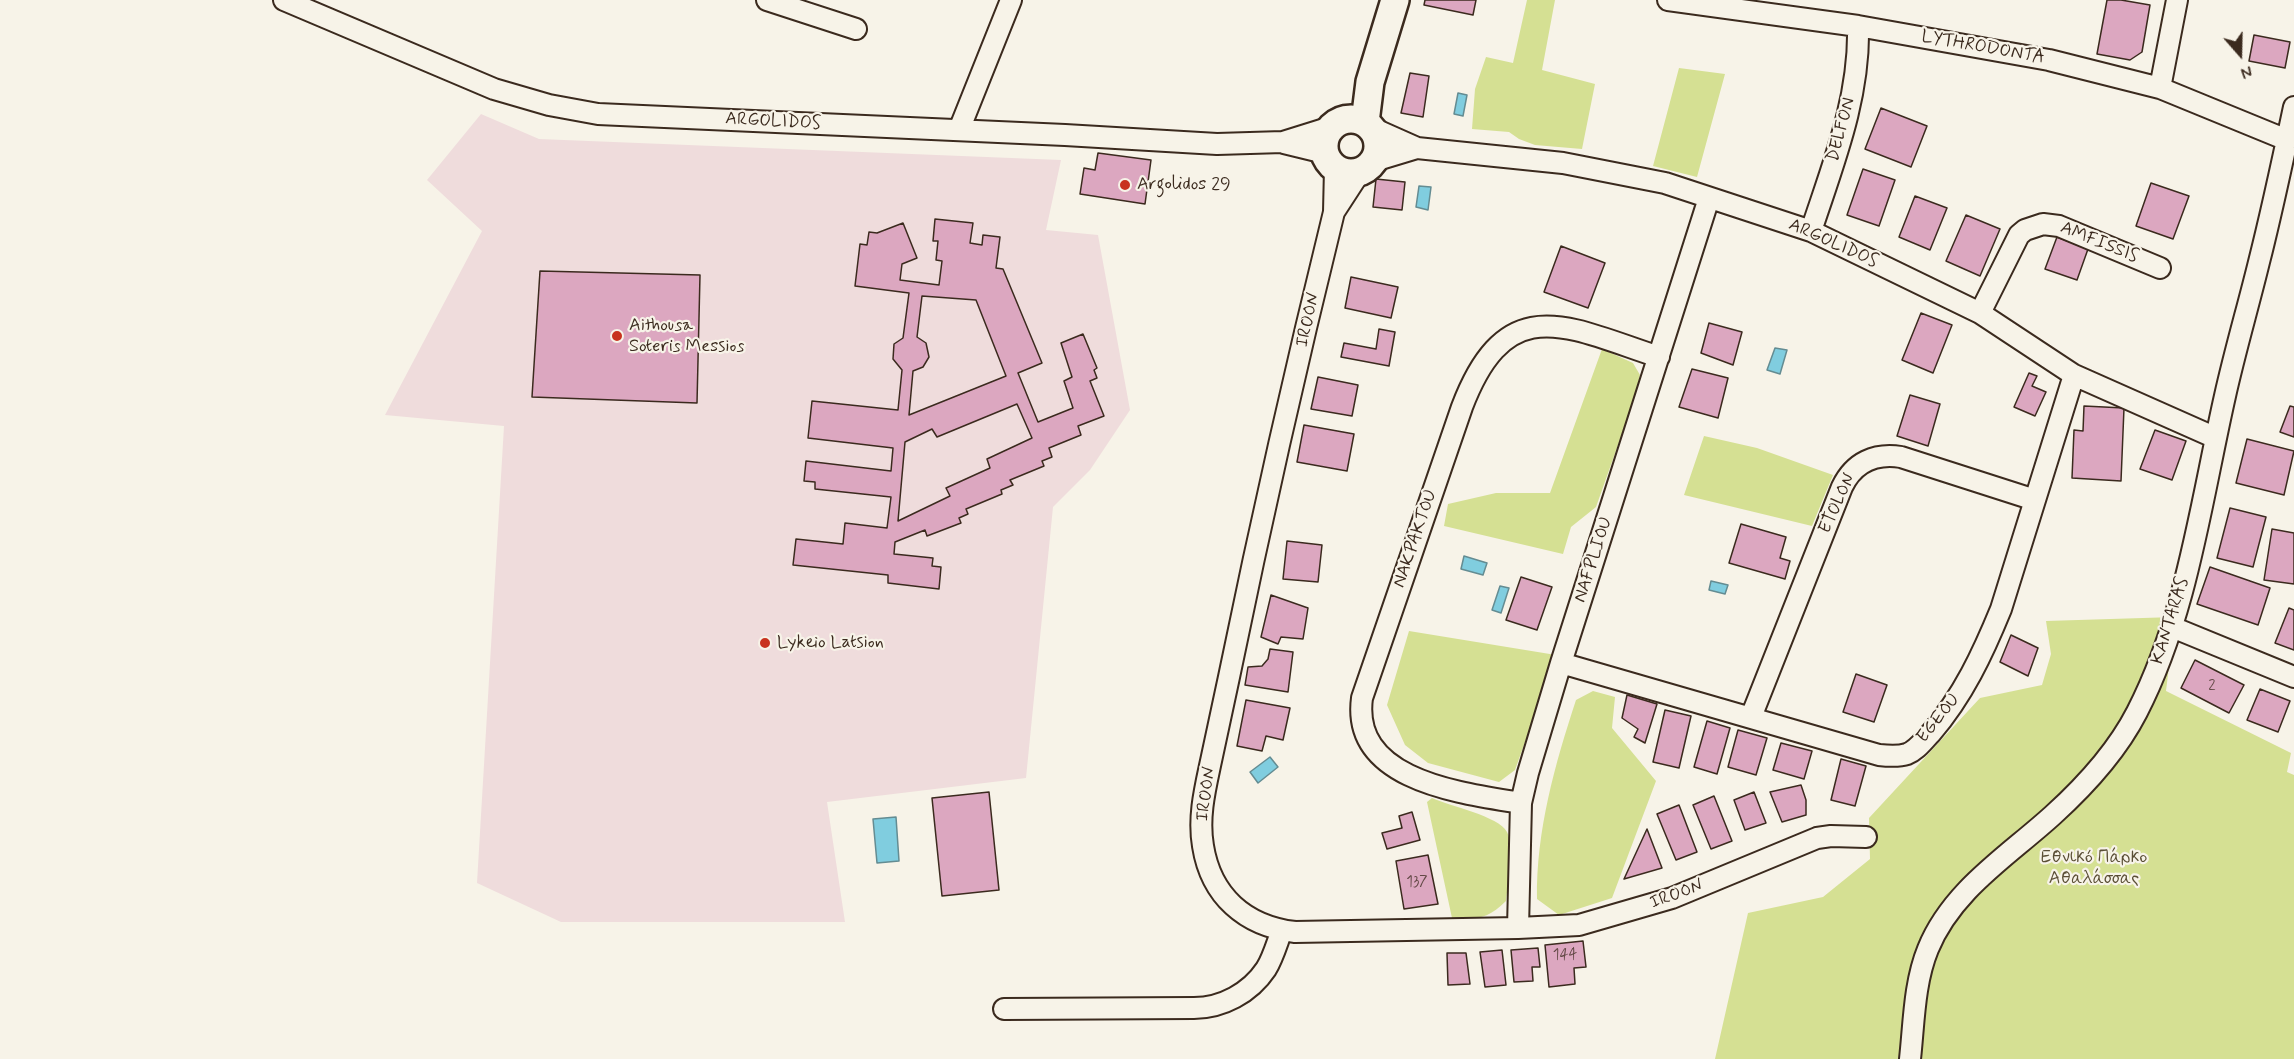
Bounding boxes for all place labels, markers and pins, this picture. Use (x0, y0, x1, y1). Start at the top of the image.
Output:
place label: Argolidos 29 (1137, 174, 1231, 196)
marker: Argolidos 29 (1118, 178, 1132, 192)
place label: Aithousa Soteris Messios (629, 315, 744, 358)
marker: Aithousa Soteris Messios (610, 329, 624, 343)
place label: Lykeio Latsion (777, 632, 884, 654)
marker: Lykeio Latsion (758, 636, 772, 650)

